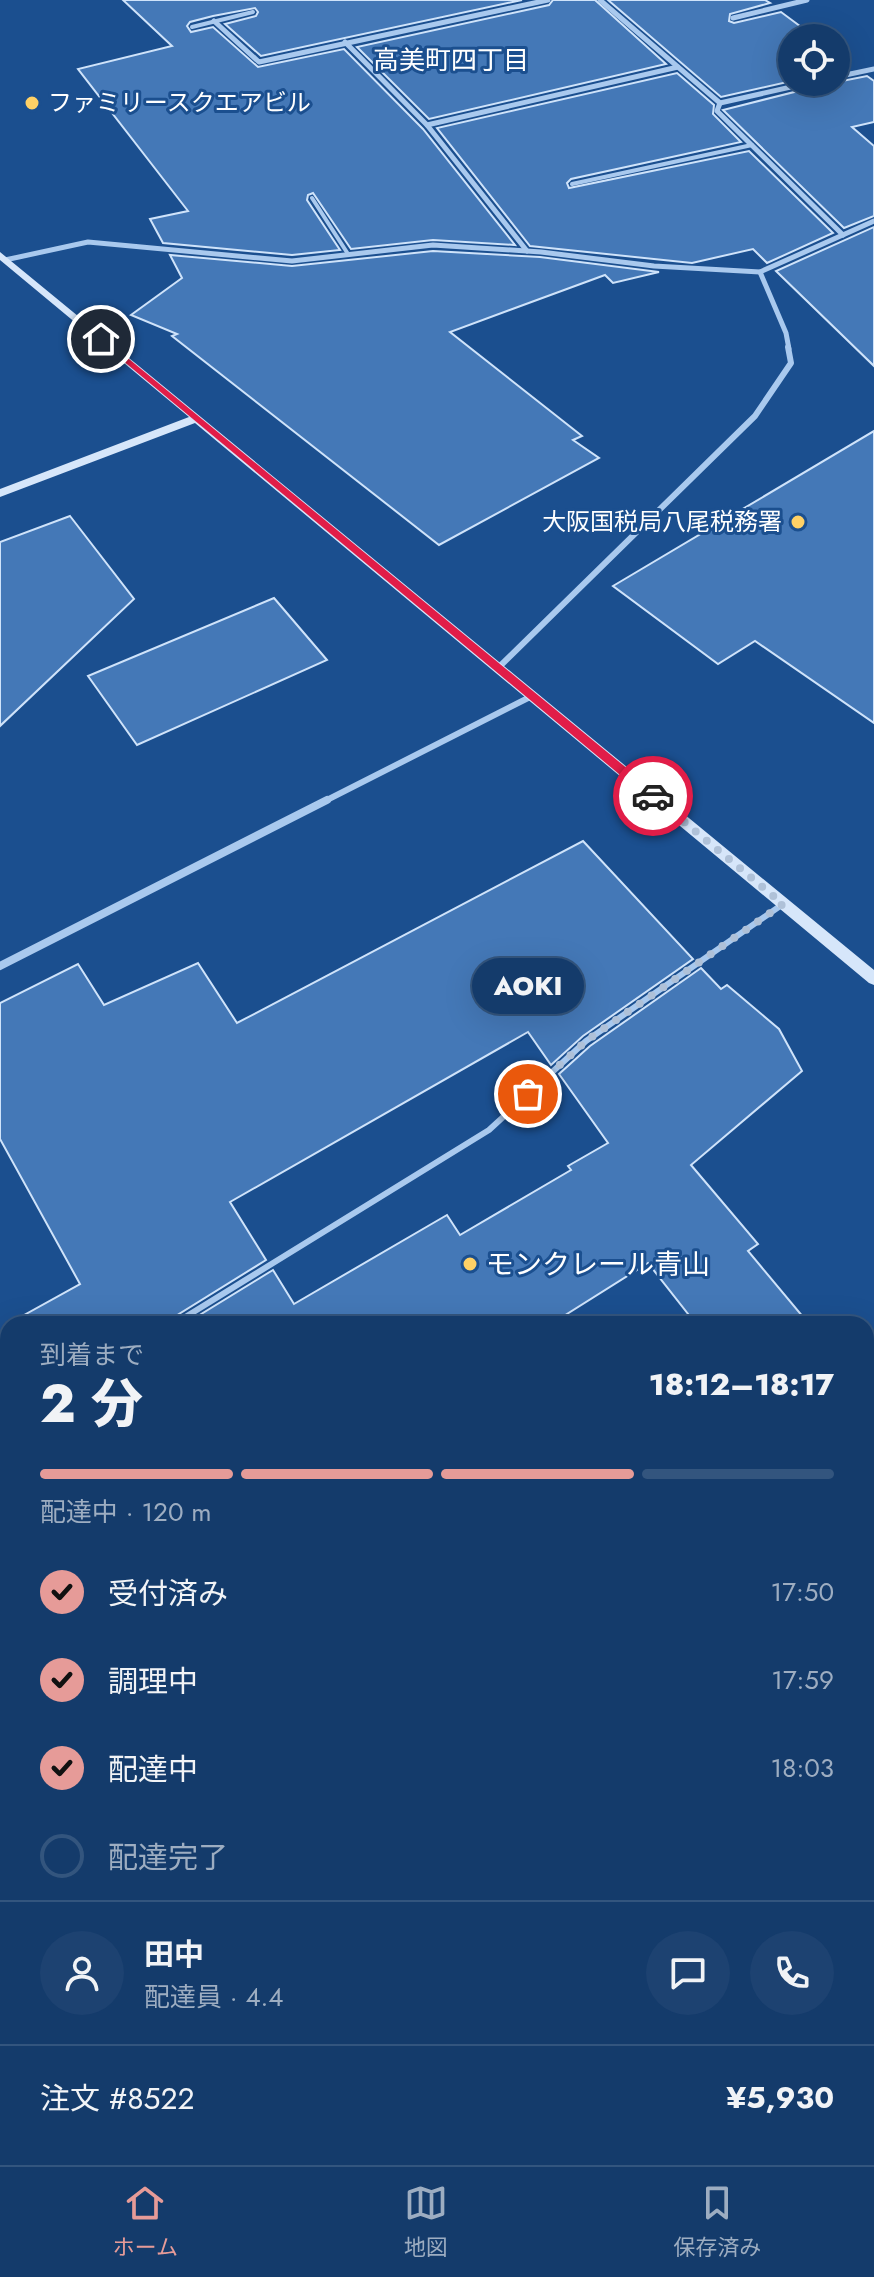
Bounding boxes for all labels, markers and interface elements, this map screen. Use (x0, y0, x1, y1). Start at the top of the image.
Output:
map controls (778, 24, 850, 96)
button: locate (778, 24, 850, 96)
district label: 高美町四丁目 (373, 41, 529, 79)
place label: ファミリースクエアビル (48, 85, 311, 120)
marker: ファミリースクエアビル (23, 94, 41, 112)
pin (67, 305, 135, 373)
icon: home (79, 317, 123, 361)
place label: 大阪国税局八尾税務署 (542, 504, 782, 539)
marker: 大阪国税局八尾税務署 (789, 513, 807, 531)
courier (613, 756, 693, 836)
icon: car (631, 774, 675, 818)
callout: AOKI (472, 958, 584, 1014)
text: AOKI (494, 967, 562, 1005)
pin (494, 1060, 562, 1128)
icon: bag (506, 1072, 550, 1116)
place label: モンクレール青山 (486, 1244, 710, 1285)
marker: モンクレール青山 (461, 1255, 479, 1273)
text: 到着まで (40, 1336, 144, 1374)
text: 18:12–18:17 (649, 1363, 834, 1406)
text: 2 分 (40, 1366, 143, 1442)
text: 配達中 · 120 m (40, 1493, 212, 1531)
icon: check (40, 1570, 84, 1614)
text: 受付済み (108, 1572, 228, 1615)
text: 17:50 (771, 1573, 834, 1611)
icon: check (40, 1658, 84, 1702)
text: 調理中 (108, 1660, 198, 1703)
text: 17:59 (771, 1661, 834, 1699)
icon: check (40, 1746, 84, 1790)
text: 配達中 (108, 1748, 198, 1791)
text: 18:03 (771, 1749, 834, 1787)
text: 配達完了 (108, 1836, 228, 1879)
button: person (40, 1931, 124, 2015)
button: chat (646, 1931, 730, 2015)
button: phone (750, 1931, 834, 2015)
text: 田中 (144, 1933, 204, 1976)
text: 配達員 · 4.4 (144, 1978, 284, 2016)
text: ¥5,930 (726, 2076, 834, 2119)
text: 注文 #8522 (40, 2077, 195, 2120)
tab: ホーム (113, 2181, 178, 2263)
tab: 地図 (404, 2181, 448, 2263)
tab: 保存済み (673, 2181, 761, 2263)

